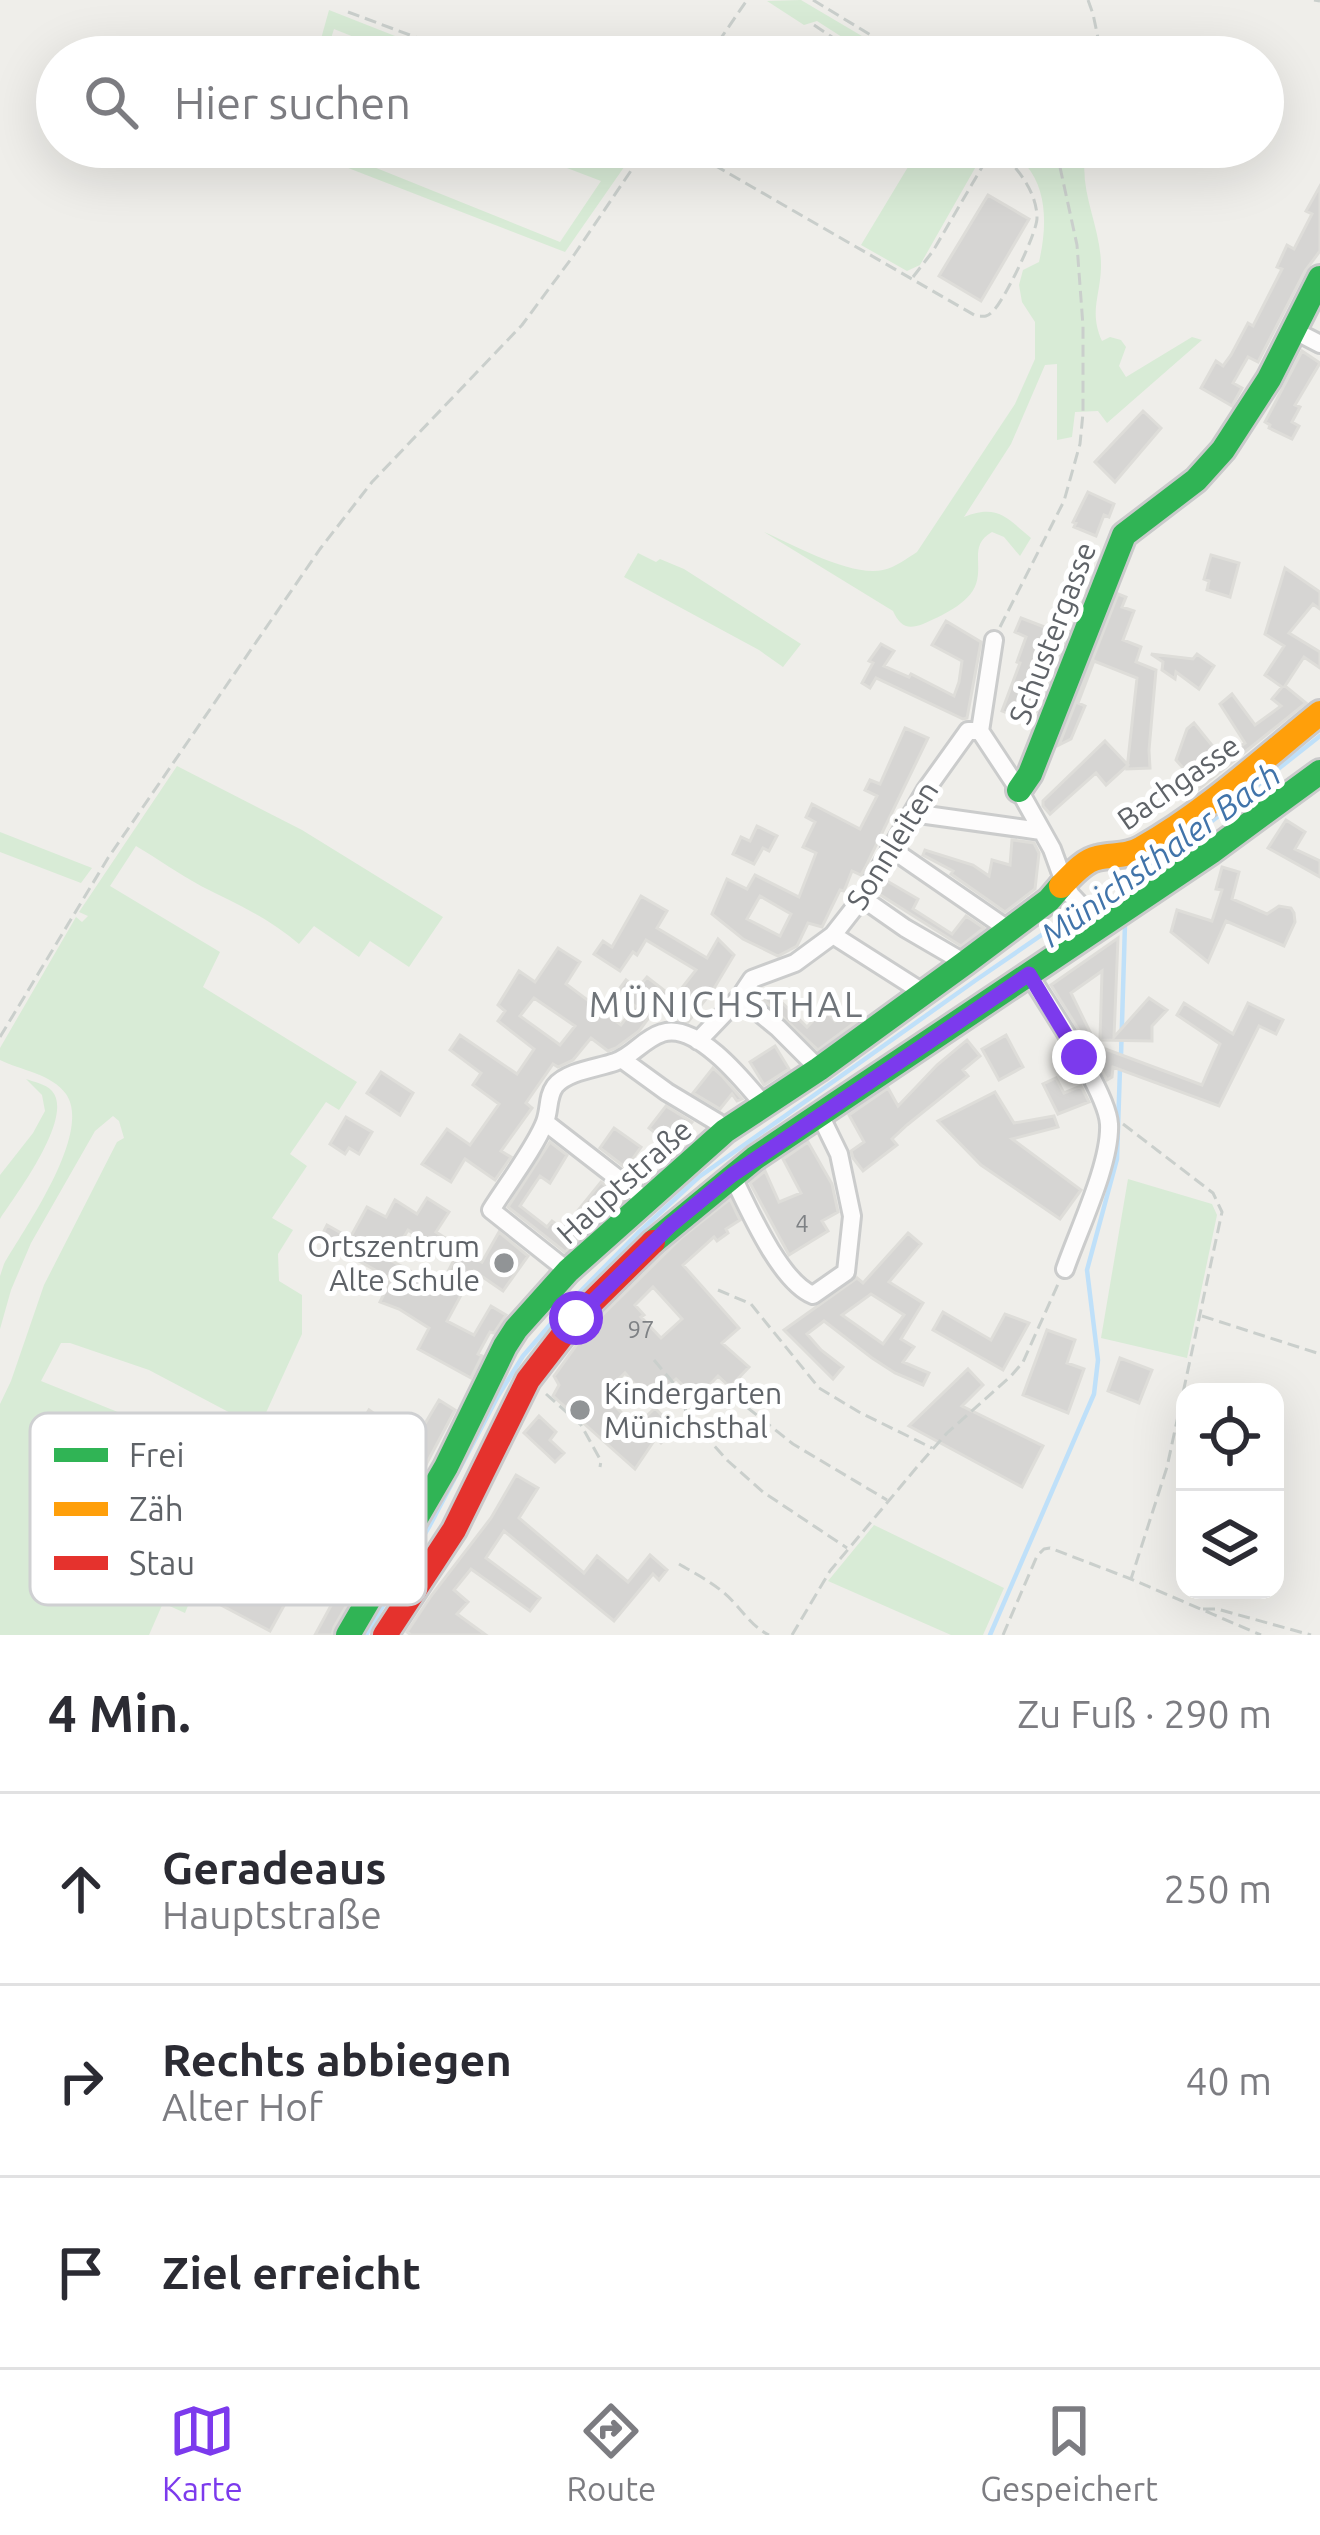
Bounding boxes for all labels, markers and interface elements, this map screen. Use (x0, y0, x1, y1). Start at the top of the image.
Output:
search box (36, 36, 1284, 168)
icon: search (78, 69, 144, 135)
text: Hier suchen (174, 77, 411, 128)
street label: Schustergasse (1002, 537, 1102, 729)
street label: Bachgasse (1111, 728, 1245, 836)
water label: Münichsthaler Bach (1033, 755, 1287, 953)
street label: Sonnleiten (839, 775, 945, 915)
district label: MÜNICHSTHAL (589, 983, 865, 1024)
route end (1052, 1030, 1106, 1084)
street label: Hauptstraße (550, 1112, 698, 1250)
house number: 4 (795, 1210, 809, 1237)
place label: Ortszentrum Alte Schule (307, 1229, 480, 1297)
marker: Ortszentrum Alte Schule (491, 1250, 517, 1276)
route start (549, 1291, 603, 1345)
house number: 97 (627, 1316, 655, 1343)
place label: Kindergarten Münichsthal (604, 1376, 782, 1444)
map controls (1176, 1383, 1284, 1599)
button: locate (1176, 1383, 1284, 1491)
marker: Kindergarten Münichsthal (567, 1397, 593, 1423)
legend (30, 1413, 426, 1605)
text: Frei (129, 1436, 185, 1473)
text: Zäh (129, 1490, 184, 1527)
button: layers (1176, 1491, 1284, 1599)
text: Stau (129, 1544, 195, 1581)
text: 4 Min. (48, 1684, 191, 1742)
text: Zu Fuß · 290 m (1017, 1692, 1272, 1735)
text: Geradeaus (162, 1842, 387, 1893)
icon: ahead (48, 1856, 114, 1922)
text: 250 m (1163, 1867, 1272, 1910)
text: Hauptstraße (162, 1893, 382, 1936)
text: Rechts abbiegen (162, 2034, 512, 2085)
icon: right (48, 2048, 114, 2114)
text: 40 m (1185, 2059, 1272, 2102)
text: Alter Hof (162, 2085, 323, 2128)
icon: arrive (48, 2240, 114, 2306)
text: Ziel erreicht (162, 2247, 421, 2298)
tab: Karte (162, 2398, 243, 2507)
tab: Route (567, 2398, 656, 2507)
tab: Gespeichert (980, 2398, 1158, 2507)

